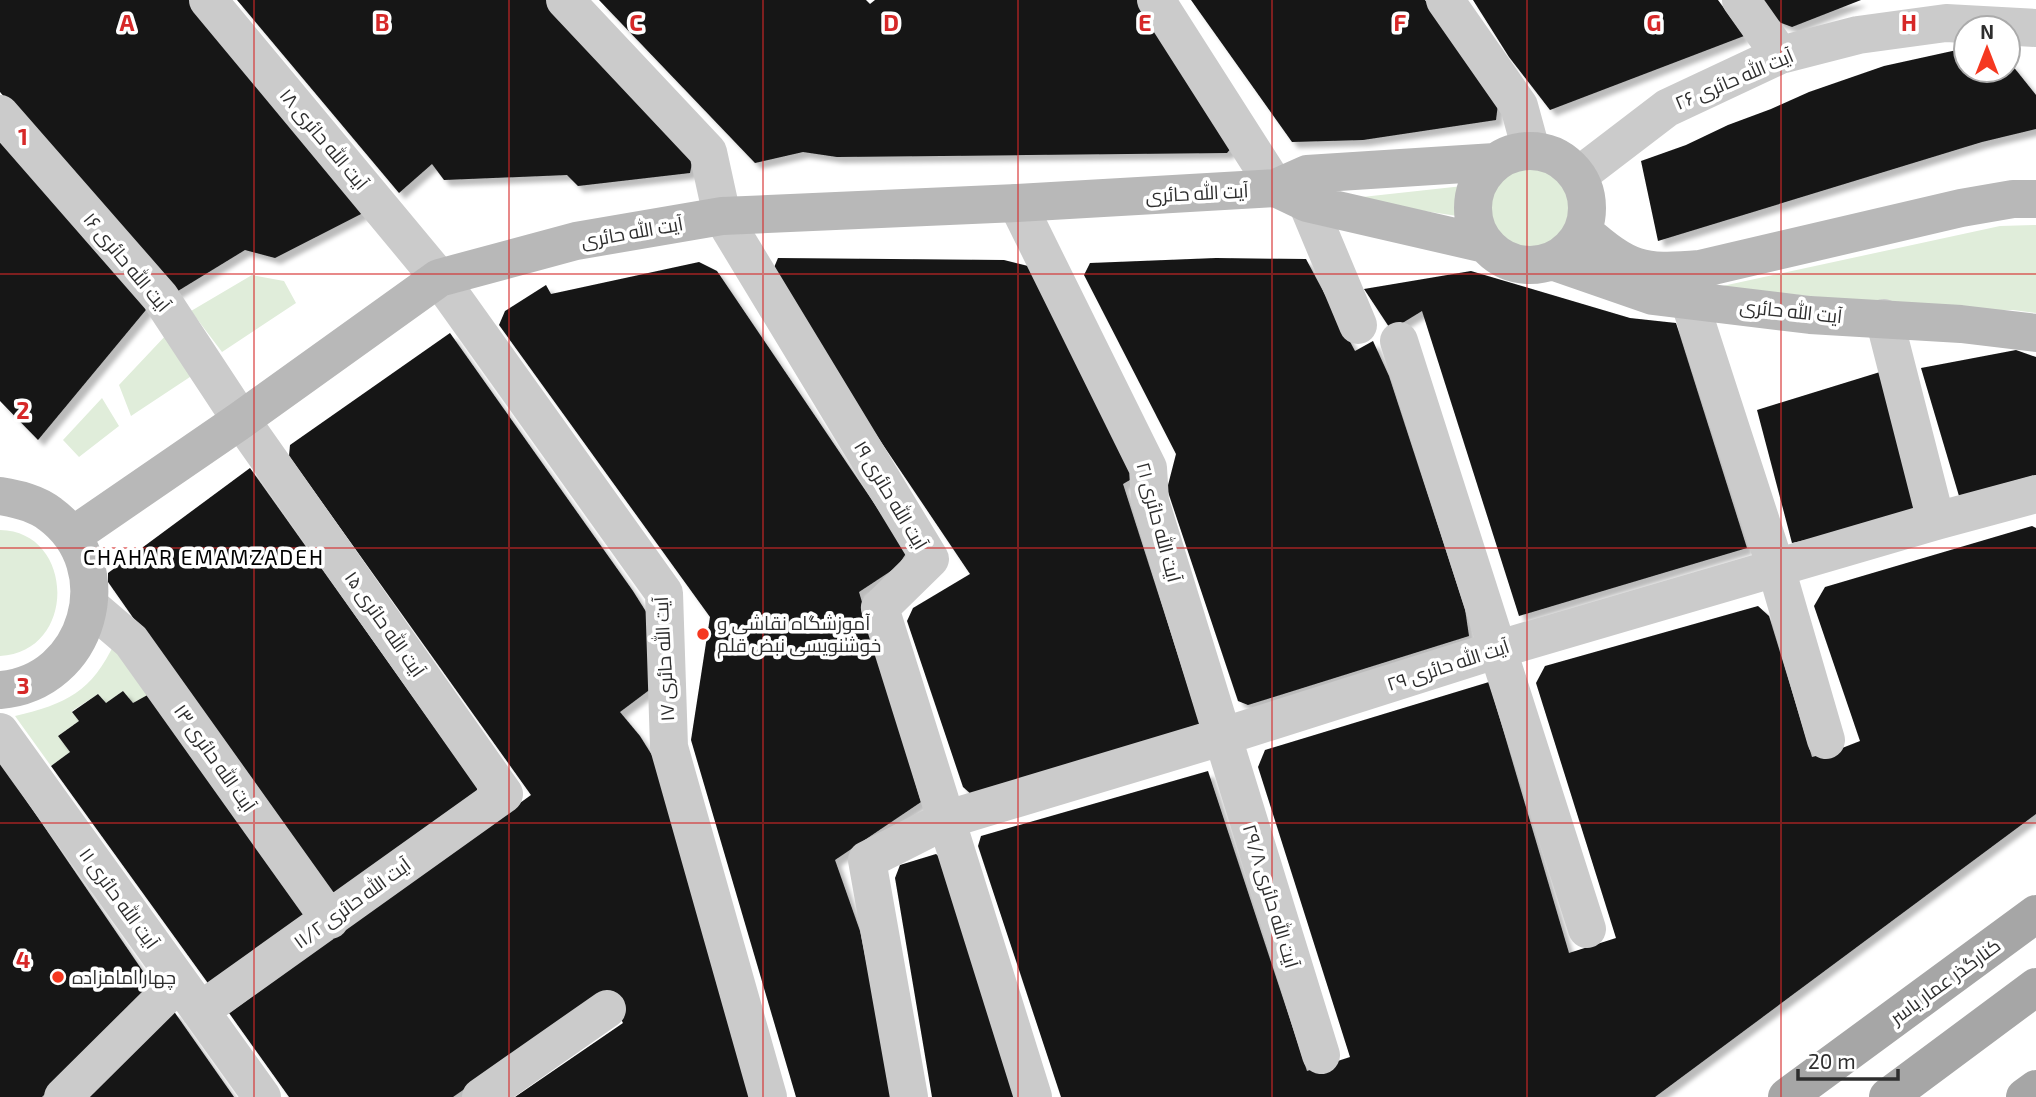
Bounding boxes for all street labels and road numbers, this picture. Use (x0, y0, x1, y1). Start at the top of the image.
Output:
street label: آیت الله حائری ۲۶ (1671, 43, 1797, 115)
street label: آیت الله حائری ۱۸ (275, 83, 373, 195)
street label: آیت الله حائری (1145, 178, 1249, 208)
street label: آیت الله حائری ۱۶ (78, 207, 176, 317)
street label: آیت الله حائری (579, 211, 685, 253)
street label: آیت الله حائری (1738, 294, 1844, 328)
street label: آیت الله حائری ۱۹ (849, 436, 933, 554)
street label: آیت الله حائری ۲۱ (1131, 459, 1187, 585)
street label: آیت الله حائری ۱۵ (340, 566, 430, 682)
street label: آیت الله حائری ۱۷ (649, 596, 679, 722)
street label: آیت الله حائری ۲۹ (1384, 634, 1512, 696)
street label: آیت الله حائری ۱۳ (169, 699, 261, 817)
street label: آیت الله حائری ۲۹/۸ (1238, 821, 1304, 971)
street label: آیت الله حائری ۱۱ (74, 843, 164, 953)
street label: آیت الله حائری ۱۱/۲ (289, 852, 415, 954)
street label: کنارگذر عمار یاسر (1884, 933, 2005, 1030)

